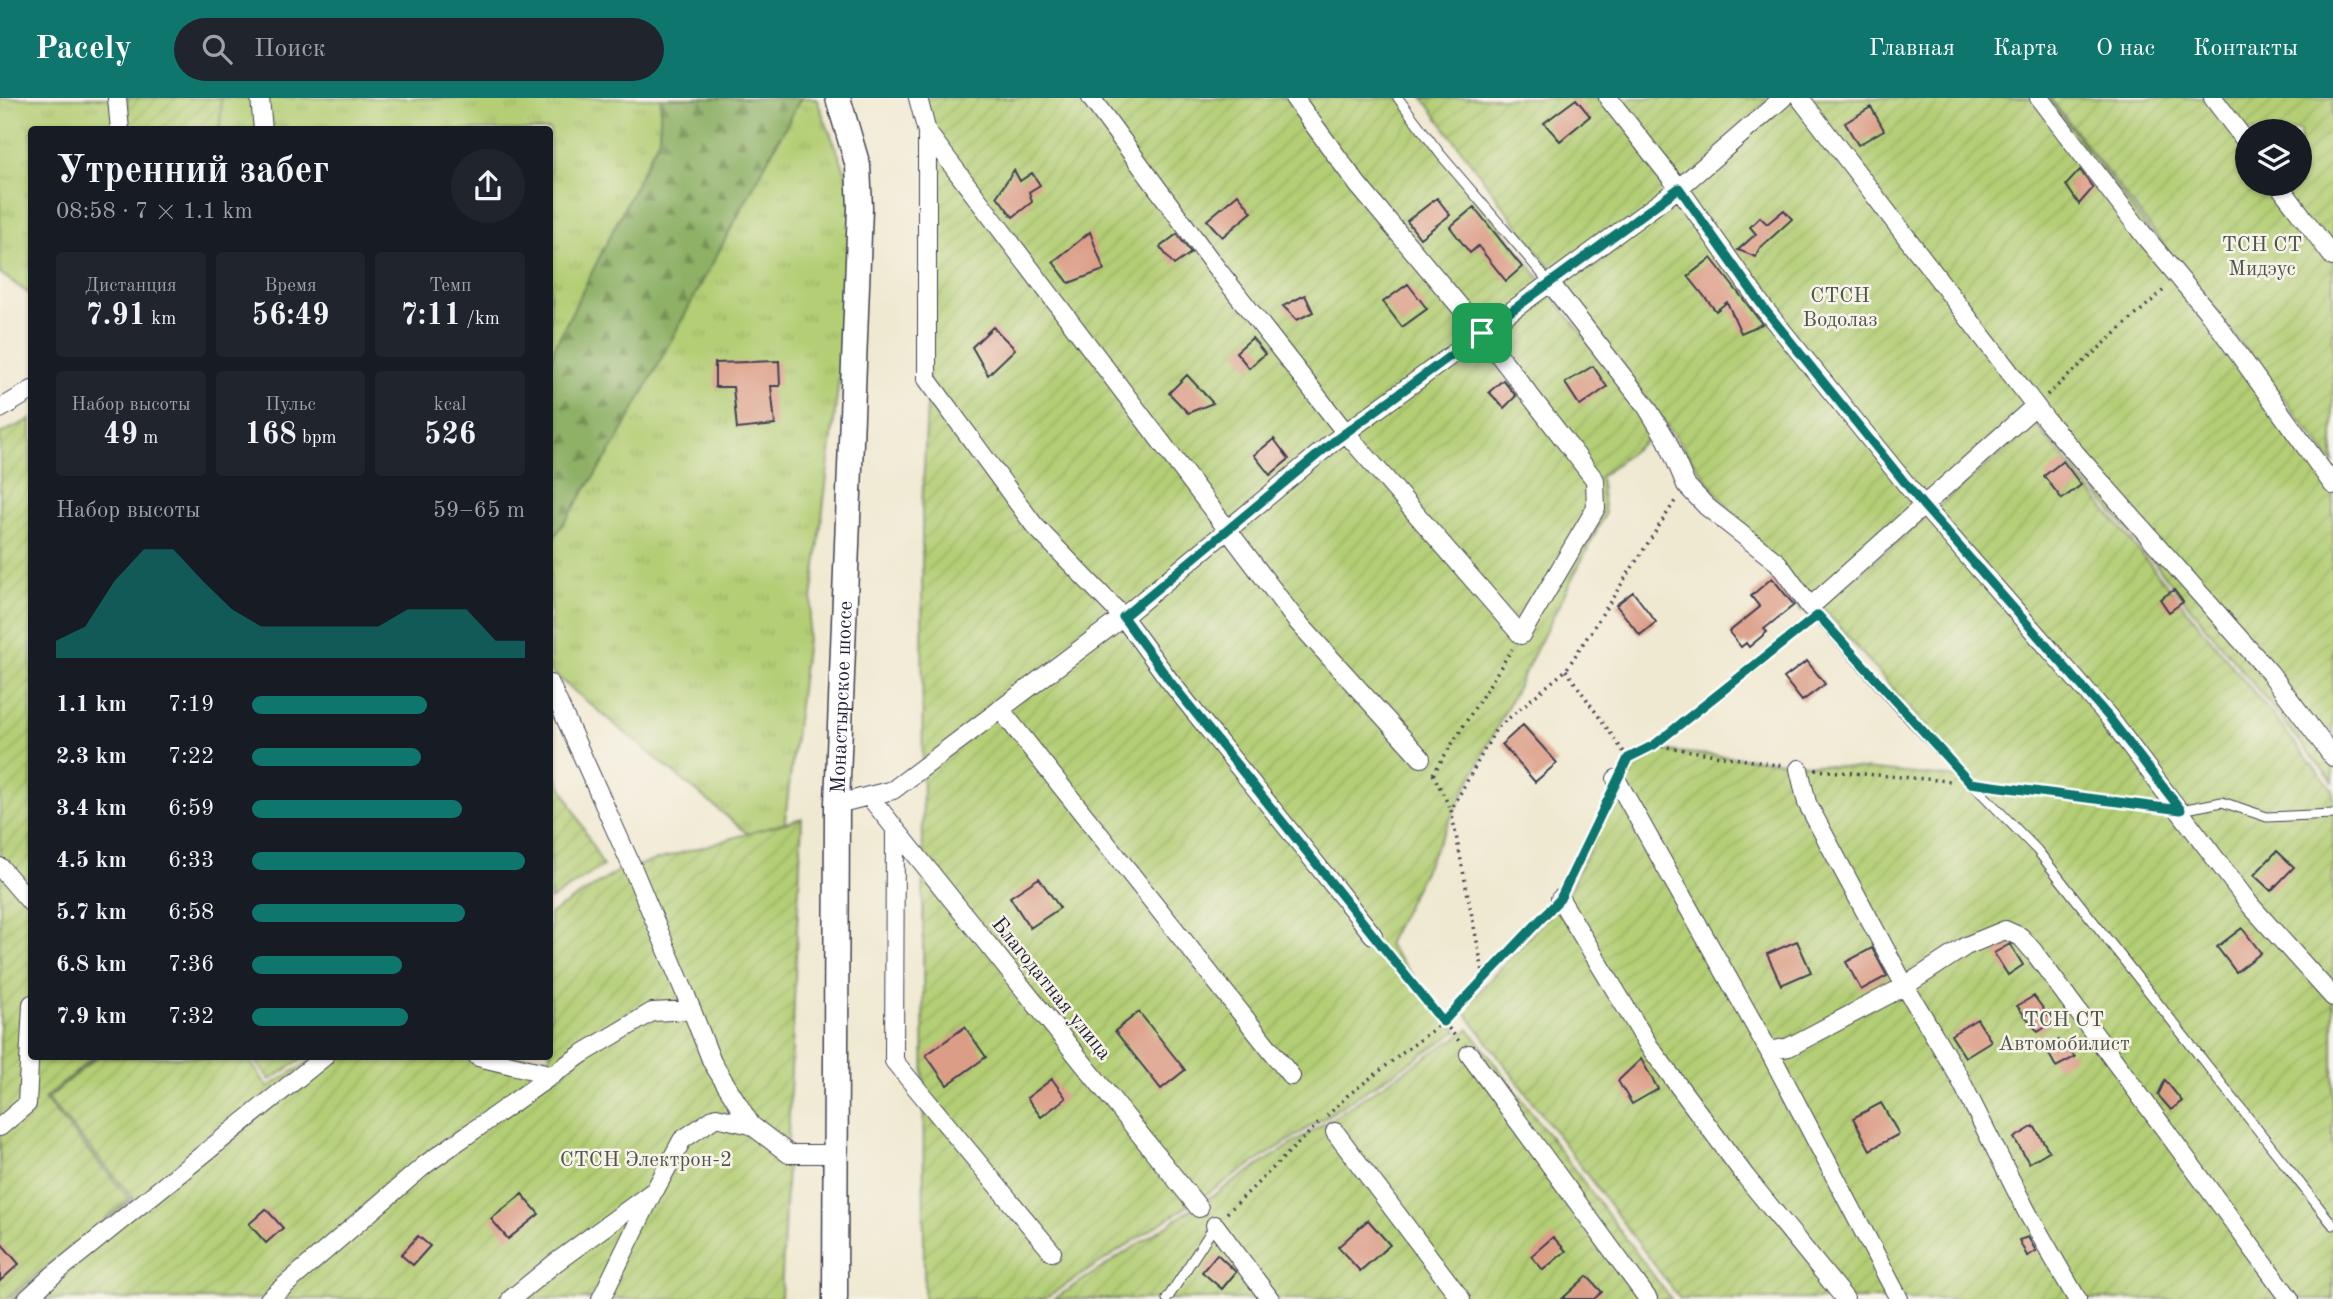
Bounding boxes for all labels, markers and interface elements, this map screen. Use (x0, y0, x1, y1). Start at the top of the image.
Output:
search box (174, 18, 664, 81)
icon: search (198, 30, 236, 68)
text: Pacely (35, 33, 132, 66)
text: Поиск (254, 36, 326, 62)
text: Главная (1869, 37, 1955, 61)
text: Карта (1993, 37, 2058, 61)
text: О нас (2096, 37, 2155, 61)
text: Контакты (2193, 37, 2298, 61)
map controls (2235, 119, 2312, 196)
button: layers (2235, 119, 2312, 196)
button: share (451, 149, 525, 223)
text: Утренний забег (56, 153, 329, 191)
text: 08:58 · 7 × 1.1 km (56, 200, 253, 223)
park label: ТСН СТ Мидэус (2222, 235, 2302, 280)
text: Дистанция (85, 277, 177, 296)
text: Время (264, 277, 317, 296)
text: Темп (429, 277, 471, 296)
park label: СТСН Водолаз (1802, 286, 1878, 331)
text: 7.91 (85, 301, 146, 331)
text: 56:49 (251, 301, 329, 331)
text: 7:11 (400, 301, 461, 331)
pin (1452, 303, 1512, 363)
text: km (146, 310, 176, 329)
text: /km (461, 310, 500, 329)
icon: arrive (1463, 314, 1501, 352)
text: Набор высоты (71, 396, 190, 415)
text: Пульс (265, 396, 316, 415)
text: kcal (434, 396, 467, 415)
text: 49 (103, 420, 138, 450)
text: 168 (244, 420, 297, 450)
text: 526 (424, 420, 476, 450)
text: m (138, 429, 158, 448)
text: bpm (297, 429, 337, 448)
text: Набор высоты (56, 499, 200, 522)
text: 59–65 m (433, 499, 525, 522)
street label: Монастырское шоссе (828, 600, 857, 794)
text: 1.1 km (56, 693, 127, 716)
text: 7:19 (168, 693, 214, 716)
text: 2.3 km (56, 745, 127, 768)
text: 7:22 (168, 745, 214, 768)
text: 3.4 km (56, 797, 127, 820)
text: 6:59 (168, 797, 214, 820)
text: 4.5 km (56, 849, 127, 872)
text: 6:33 (168, 849, 214, 872)
text: 5.7 km (56, 901, 127, 924)
text: 6:58 (168, 901, 214, 924)
street label: Благодатная улица (987, 914, 1115, 1064)
text: 6.8 km (56, 953, 127, 976)
text: 7:36 (168, 953, 214, 976)
text: 7.9 km (56, 1005, 127, 1028)
text: 7:32 (168, 1005, 214, 1028)
park label: ТСН СТ Автомобилист (1998, 1010, 2130, 1055)
park label: СТСН Электрон-2 (560, 1150, 732, 1171)

